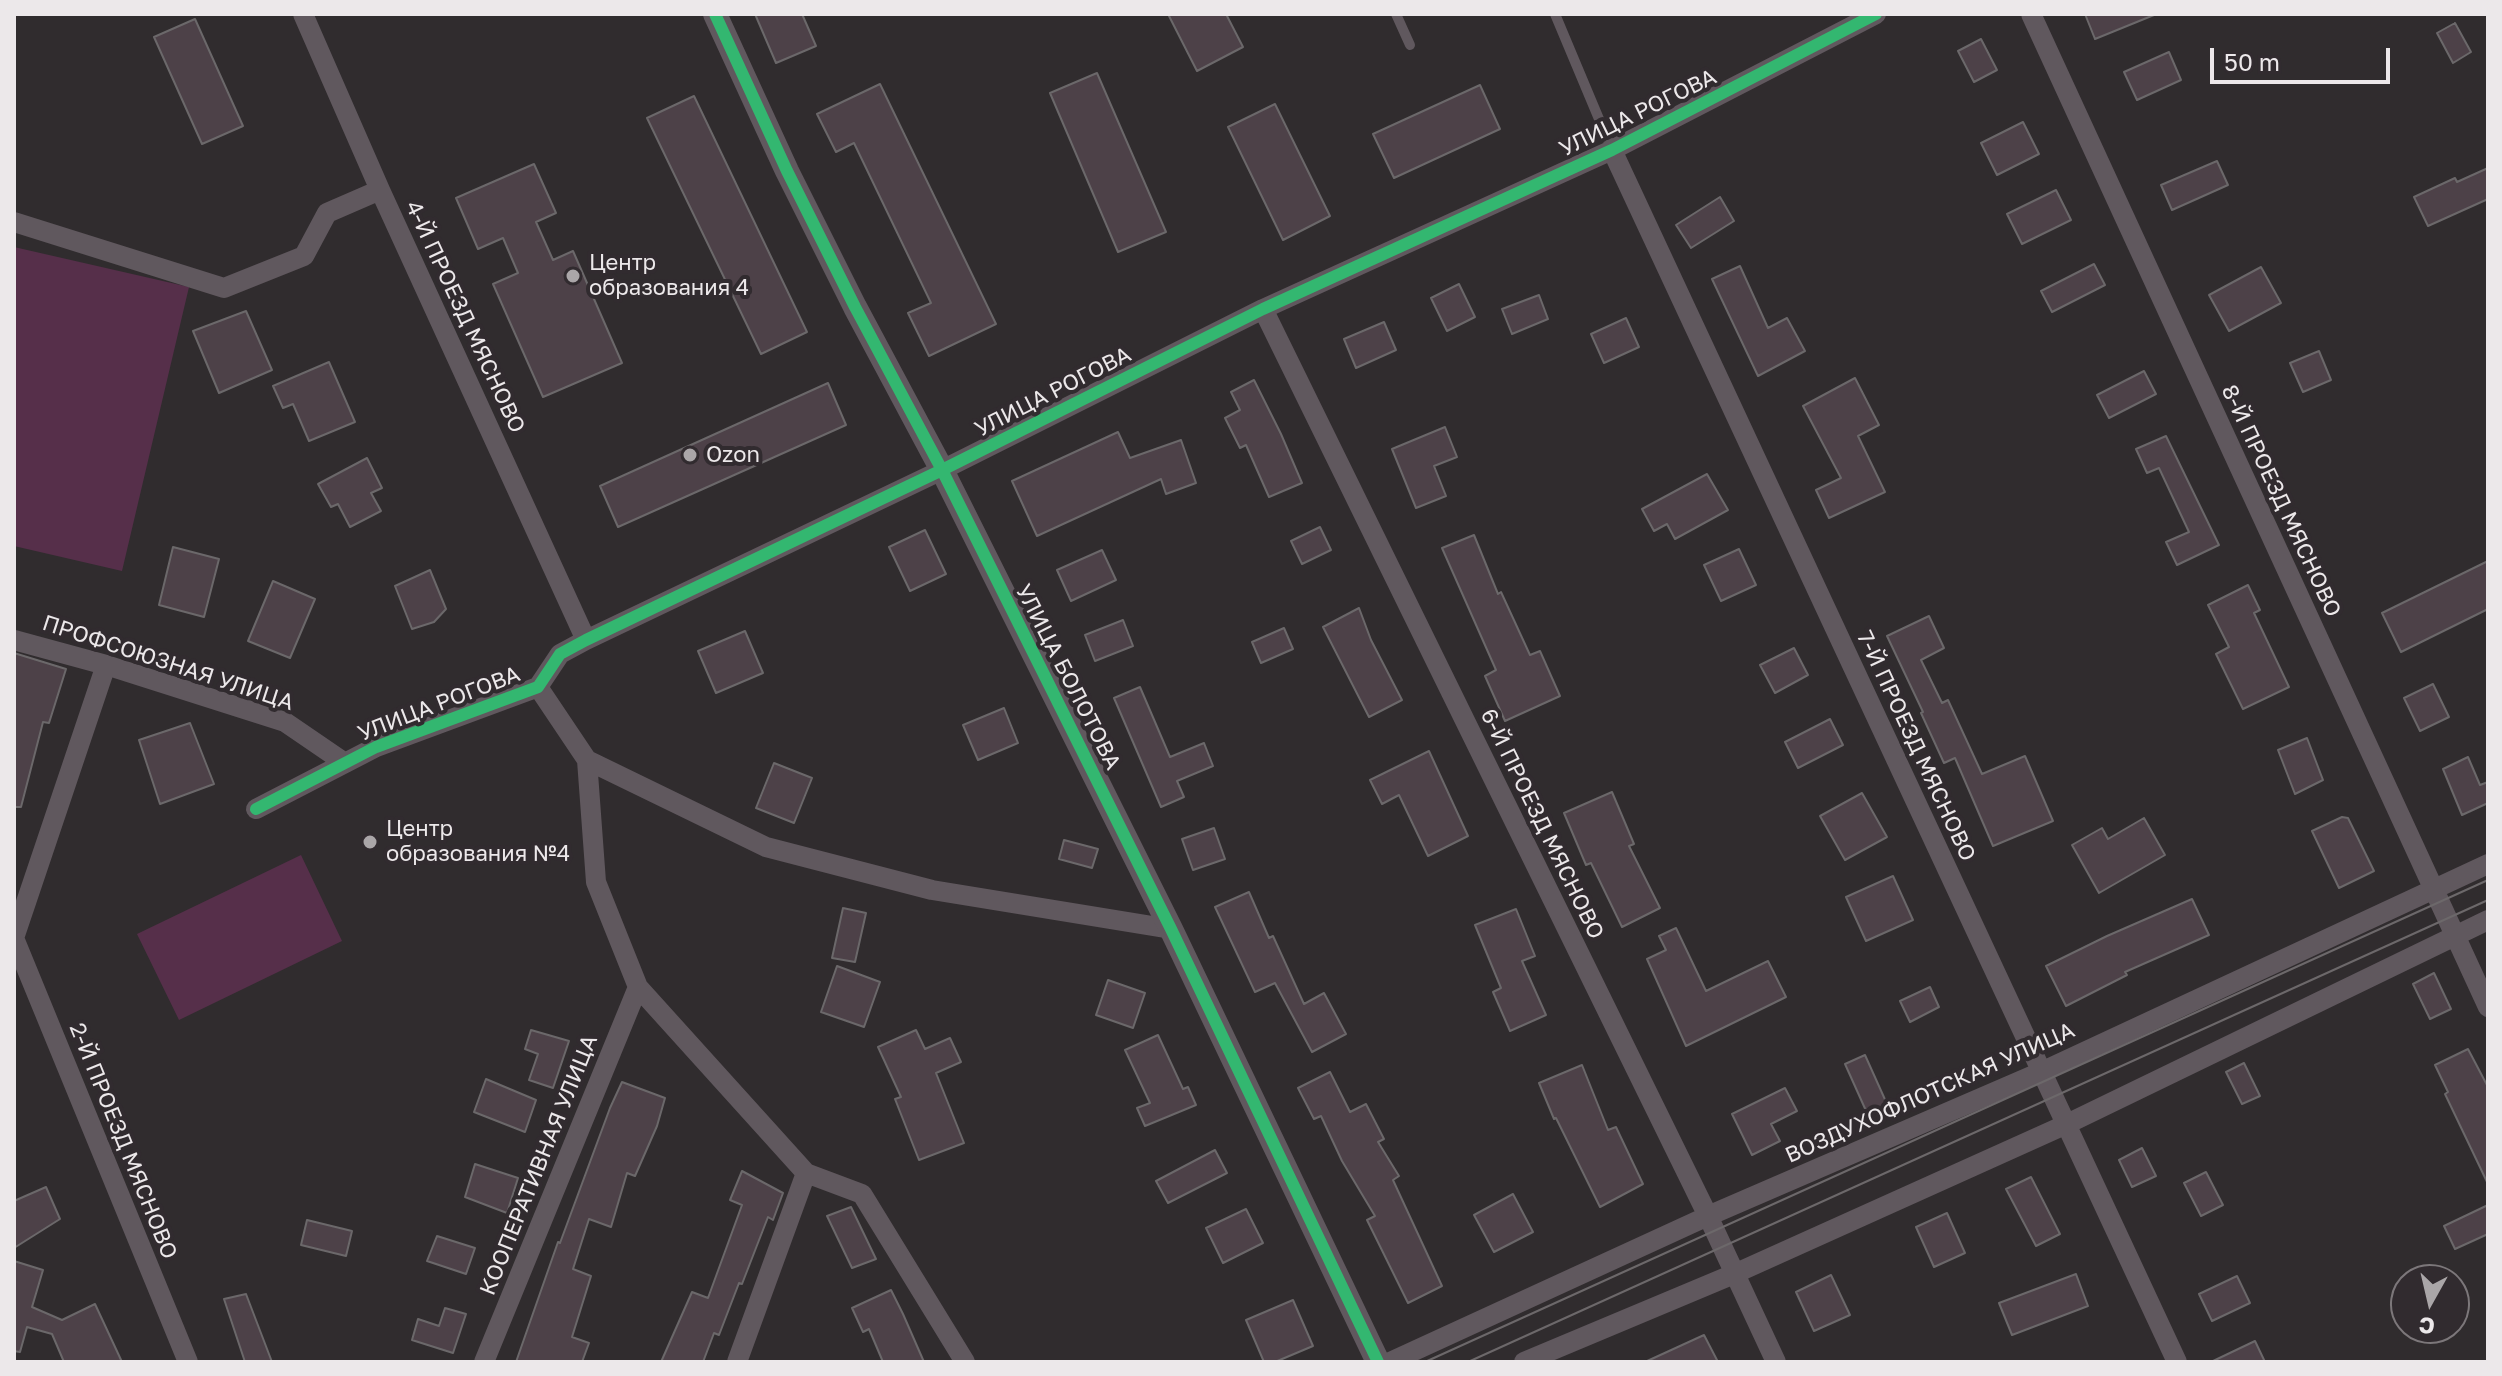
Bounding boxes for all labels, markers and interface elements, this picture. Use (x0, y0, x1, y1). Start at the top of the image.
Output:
scale bar (2214, 32, 2394, 82)
text: 50 m (2224, 47, 2280, 76)
street label: УЛИЦА РОГОВА (1555, 64, 1721, 162)
street label: 4-Й ПРОЕЗД МЯСНОВО (400, 197, 530, 437)
place label: Центр образования 4 (589, 250, 749, 302)
marker: Центр образования 4 (564, 267, 582, 285)
street label: УЛИЦА РОГОВА (971, 341, 1135, 443)
street label: 8-Й ПРОЕЗД МЯСНОВО (2216, 381, 2346, 621)
place label: Ozon (706, 442, 760, 468)
marker: Ozon (681, 446, 699, 464)
street label: УЛИЦА БОЛОТОВА (1010, 580, 1126, 774)
street label: ПРОФСОЮЗНАЯ УЛИЦА (39, 610, 297, 716)
street label: 7-Й ПРОЕЗД МЯСНОВО (1851, 627, 1981, 865)
street label: УЛИЦА РОГОВА (354, 661, 524, 747)
street label: 6-Й ПРОЕЗД МЯСНОВО (1475, 705, 1609, 943)
place label: Центр образования №4 (386, 816, 570, 868)
marker: Центр образования №4 (361, 833, 379, 851)
street label: ВОЗДУХОФЛОТСКАЯ УЛИЦА (1781, 1017, 2079, 1169)
street label: 2-Й ПРОЕЗД МЯСНОВО (64, 1019, 182, 1263)
street label: КООПЕРАТИВНАЯ УЛИЦА (475, 1031, 603, 1299)
north arrow (2390, 1264, 2470, 1344)
text: С (2417, 1312, 2436, 1341)

